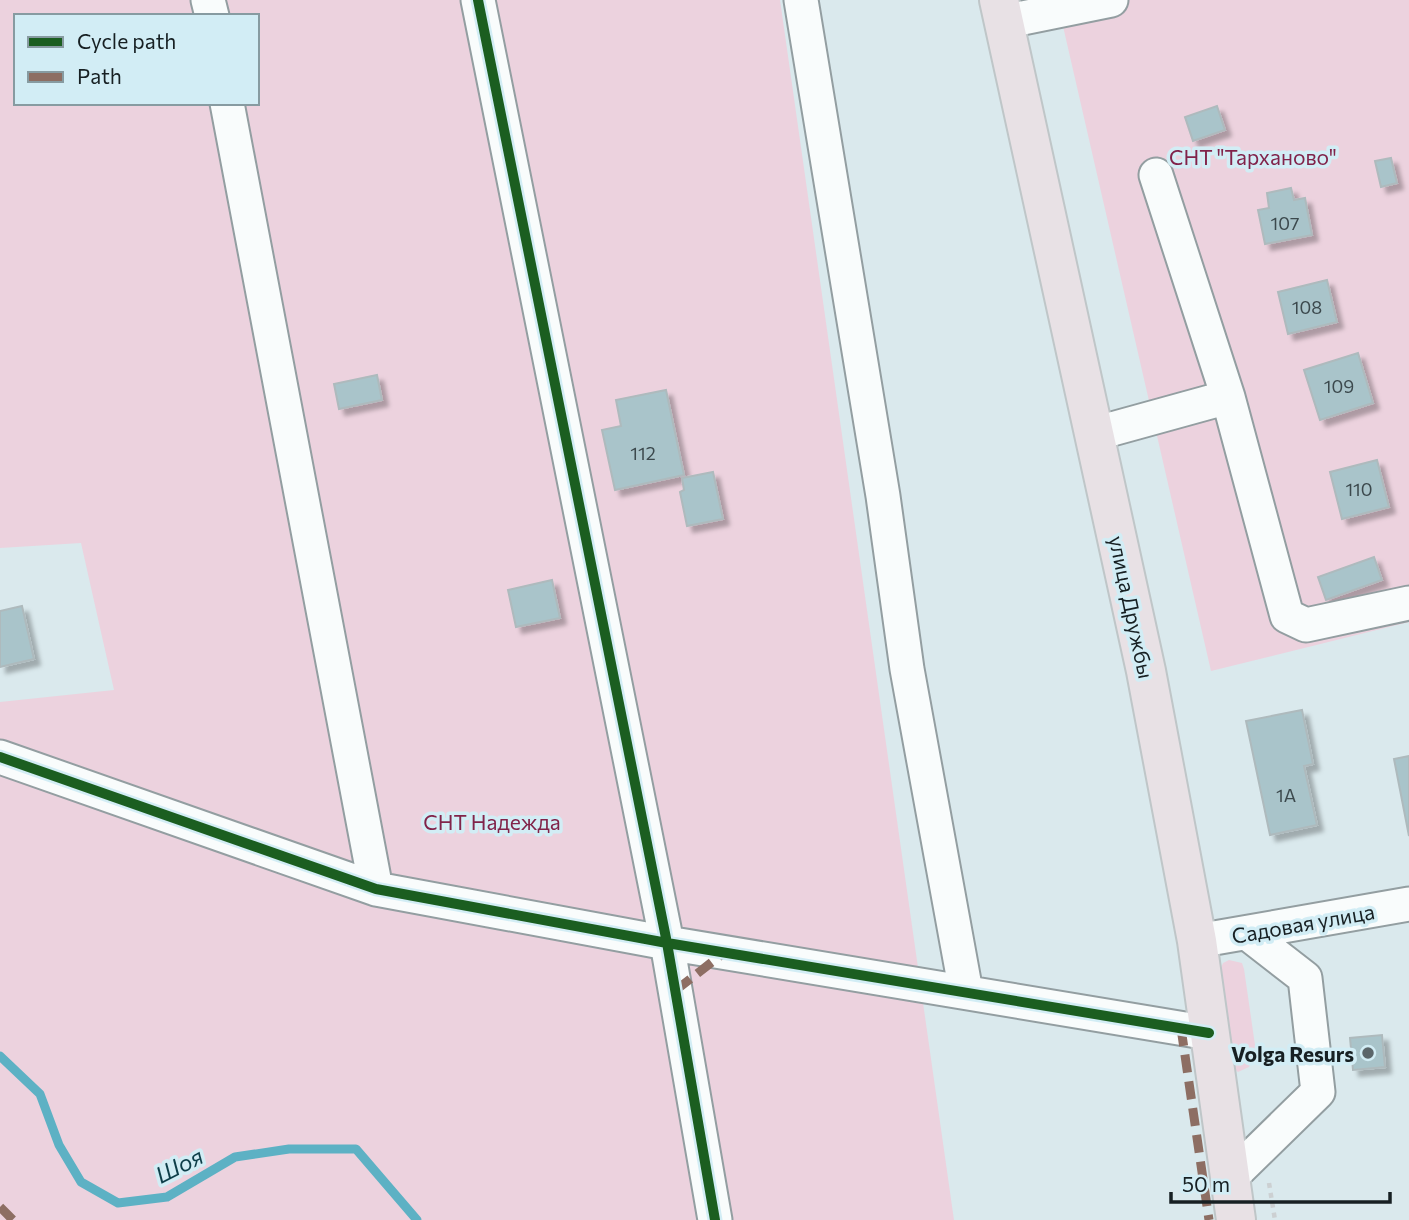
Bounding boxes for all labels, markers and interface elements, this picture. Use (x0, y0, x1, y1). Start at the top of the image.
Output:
legend (14, 14, 259, 105)
text: Cycle path (77, 28, 176, 53)
text: Path (77, 63, 122, 88)
park label: СНТ "Тарханово" (1169, 144, 1337, 169)
house number: 107 (1271, 212, 1299, 234)
house number: 108 (1292, 296, 1322, 318)
house number: 109 (1324, 375, 1354, 397)
house number: 112 (630, 442, 656, 464)
house number: 110 (1345, 478, 1373, 500)
street label: улица Дружбы (1105, 533, 1159, 681)
house number: 1А (1276, 784, 1296, 806)
park label: СНТ Надежда (423, 809, 561, 834)
street label: Садовая улица (1230, 898, 1376, 948)
place label: Volga Resurs (1231, 1041, 1354, 1066)
marker: Volga Resurs (1360, 1045, 1376, 1061)
water label: Шоя (150, 1141, 208, 1189)
scale bar (1171, 1160, 1390, 1204)
text: 50 m (1182, 1171, 1230, 1196)

